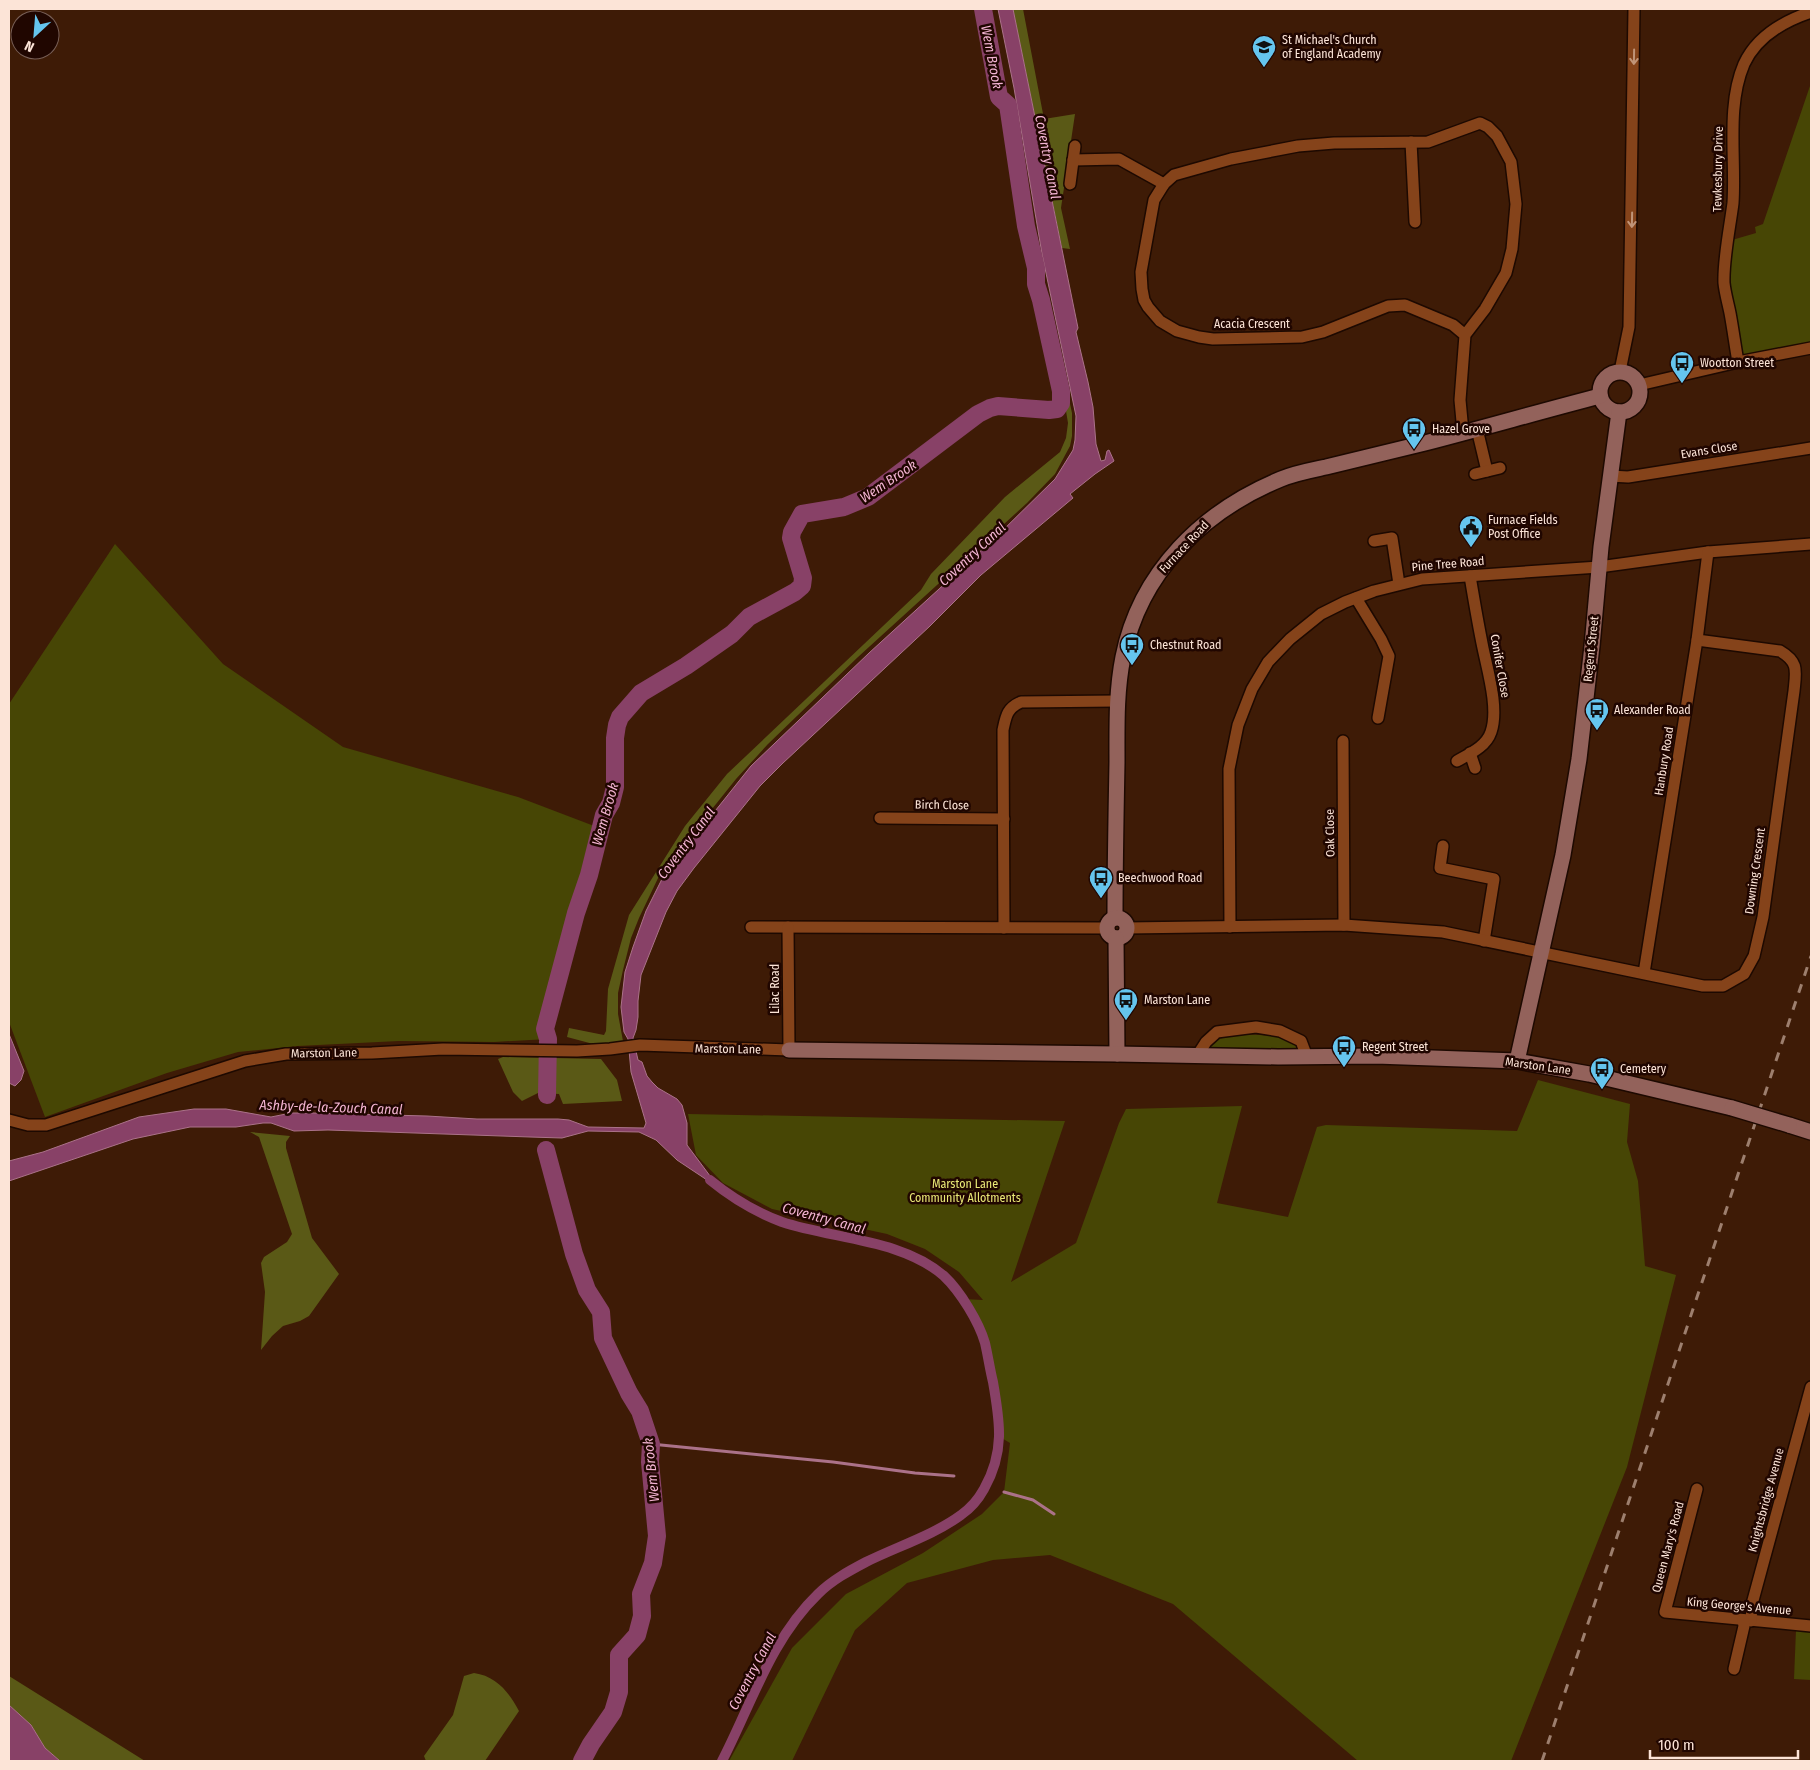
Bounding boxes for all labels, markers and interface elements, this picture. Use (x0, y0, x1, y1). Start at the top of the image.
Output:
north arrow (10, 10, 60, 60)
water label: Wem Brook (977, 24, 1006, 90)
place label: St Michael's Church of England Academy (1282, 33, 1382, 61)
school or university icon: St Michael's Church of England Academy (1251, 34, 1277, 68)
text: N (22, 37, 37, 56)
one-way arrow (1629, 49, 1639, 65)
water label: Coventry Canal (1031, 114, 1064, 201)
street label: Tewkesbury Drive (1710, 126, 1726, 212)
one-way arrow (1627, 212, 1637, 228)
street label: Acacia Crescent (1214, 317, 1290, 331)
bus stop icon: Wootton Street (1669, 350, 1695, 384)
place label: Wootton Street (1700, 356, 1774, 370)
bus stop icon: Hazel Grove (1401, 416, 1427, 450)
place label: Hazel Grove (1432, 422, 1490, 436)
street label: Evans Close (1680, 439, 1738, 461)
water label: Wem Brook (857, 456, 920, 507)
place label: Furnace Fields Post Office (1488, 513, 1558, 541)
public building icon: Furnace Fields Post Office (1458, 514, 1484, 548)
street label: Furnace Road (1156, 518, 1212, 576)
water label: Coventry Canal (935, 519, 1010, 590)
street label: Pine Tree Road (1411, 554, 1485, 574)
street label: Regent Street (1581, 615, 1601, 683)
bus stop icon: Chestnut Road (1119, 632, 1145, 666)
street label: Conifer Close (1488, 633, 1513, 699)
place label: Chestnut Road (1150, 638, 1222, 652)
bus stop icon: Alexander Road (1584, 697, 1610, 731)
place label: Alexander Road (1614, 703, 1691, 717)
street label: Hanbury Road (1652, 726, 1676, 796)
water label: Wem Brook (588, 781, 623, 848)
street label: Birch Close (915, 798, 969, 812)
water label: Coventry Canal (654, 804, 719, 882)
street label: Oak Close (1323, 809, 1337, 857)
street label: Downing Crescent (1742, 827, 1768, 915)
bus stop icon: Beechwood Road (1088, 865, 1114, 899)
place label: Beechwood Road (1118, 871, 1203, 885)
street label: Lilac Road (768, 964, 782, 1014)
bus stop icon: Marston Lane (1113, 987, 1139, 1021)
place label: Marston Lane (1144, 993, 1210, 1007)
bus stop icon: Regent Street (1331, 1034, 1357, 1068)
place label: Regent Street (1362, 1040, 1428, 1054)
street label: Marston Lane (695, 1041, 761, 1057)
street label: Marston Lane (291, 1045, 357, 1061)
street label: Marston Lane (1504, 1054, 1572, 1078)
bus stop icon: Cemetery (1589, 1056, 1615, 1090)
place label: Cemetery (1620, 1062, 1667, 1076)
water label: Ashby-de-la-Zouch Canal (258, 1096, 403, 1119)
park label: Marston Lane Community Allotments (909, 1177, 1021, 1205)
water label: Coventry Canal (780, 1199, 868, 1238)
water label: Wem Brook (640, 1437, 663, 1503)
street label: Knightsbridge Avenue (1745, 1446, 1787, 1553)
street label: Queen Mary's Road (1649, 1500, 1687, 1594)
street label: King George's Avenue (1686, 1594, 1792, 1618)
water label: Coventry Canal (725, 1629, 780, 1713)
scale bar (1650, 1728, 1798, 1760)
text: 100 m (1658, 1736, 1695, 1754)

